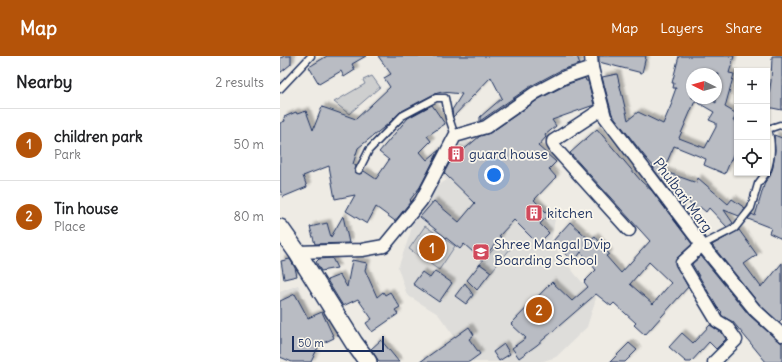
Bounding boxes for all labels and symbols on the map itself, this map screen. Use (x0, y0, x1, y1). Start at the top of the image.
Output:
north arrow (686, 68, 722, 104)
building icon: guard house (446, 144, 466, 164)
place label: guard house (469, 145, 548, 163)
street label: Phulbari Marg (649, 154, 717, 236)
your location (484, 165, 504, 185)
building icon: kitchen (524, 203, 544, 223)
place label: kitchen (547, 204, 593, 222)
pin: 1 (419, 233, 445, 263)
place label: Shree Mangal Dvip Boarding School (494, 235, 611, 269)
school or university icon: Shree Mangal Dvip Boarding School (471, 242, 491, 262)
pin: 2 (526, 295, 552, 325)
scale bar (292, 334, 384, 353)

